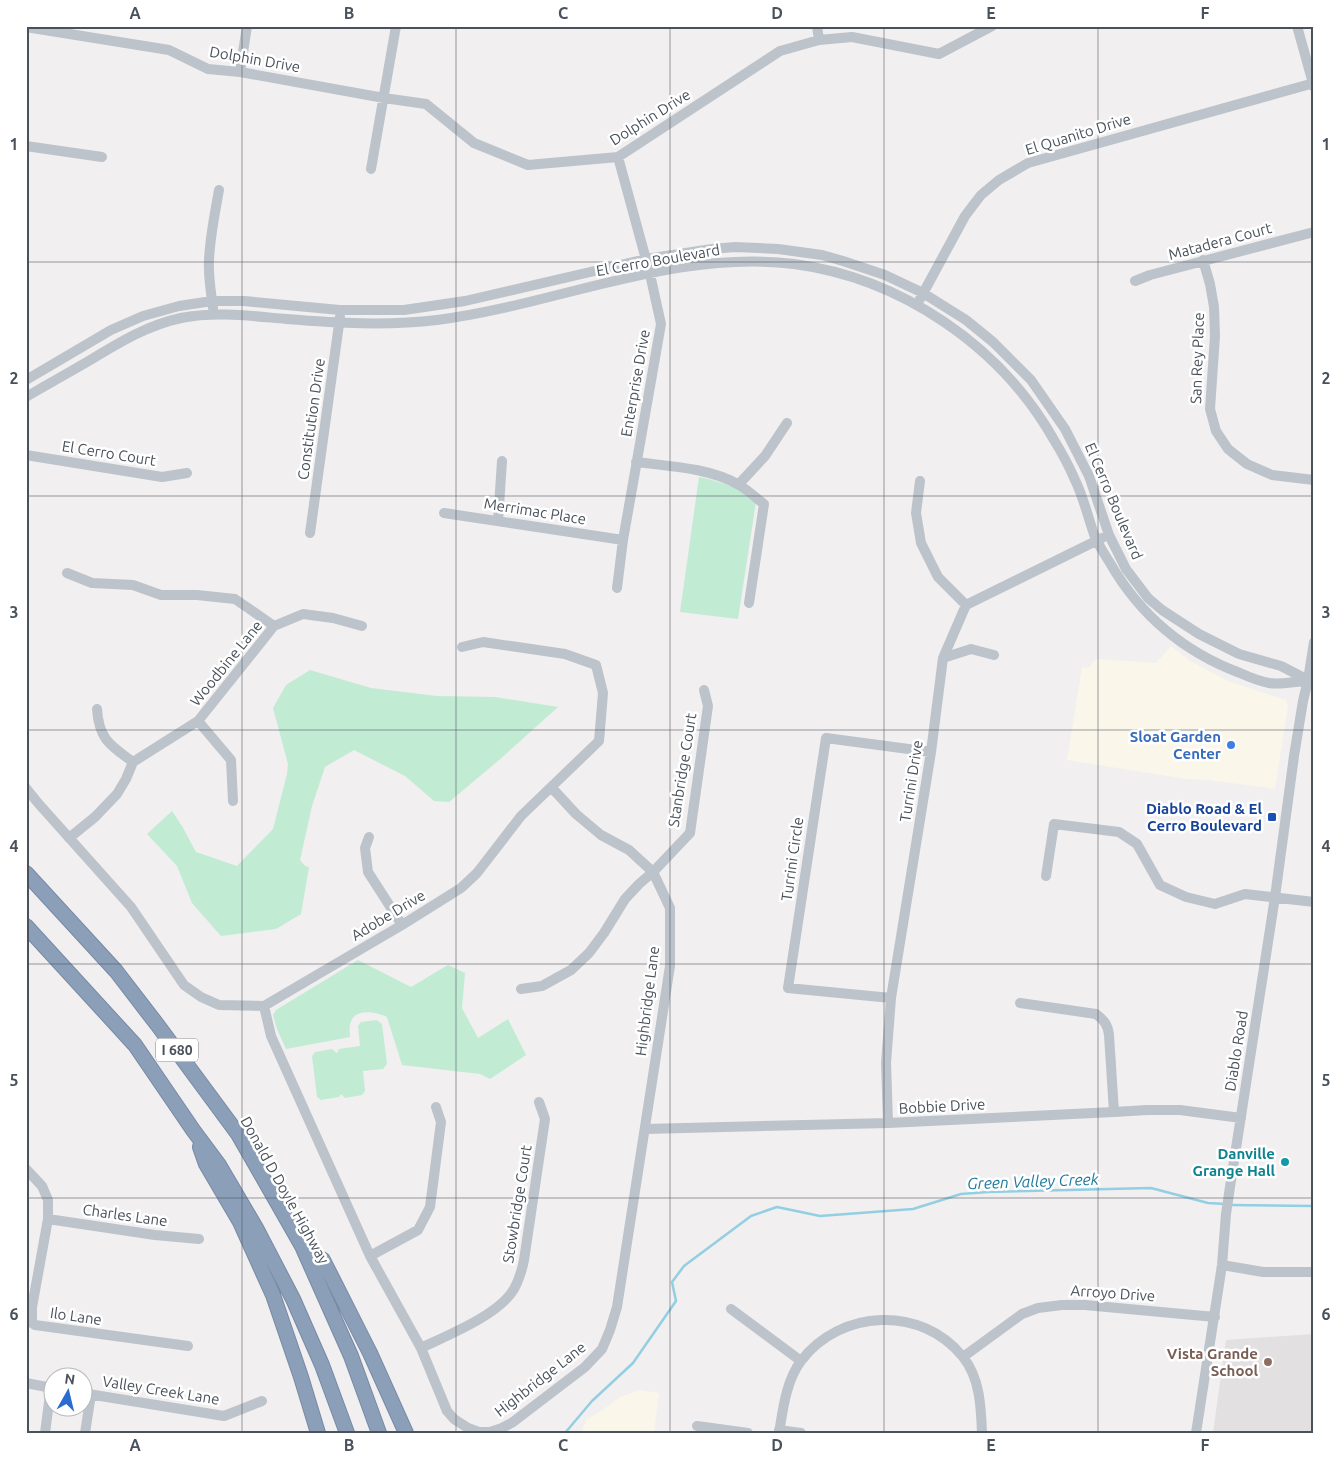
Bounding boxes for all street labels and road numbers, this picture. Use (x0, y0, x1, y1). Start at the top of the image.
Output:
street label: Dolphin Drive (208, 43, 302, 75)
street label: Dolphin Drive (607, 85, 693, 149)
street label: El Quanito Drive (1023, 110, 1133, 158)
street label: Matadera Court (1166, 219, 1274, 263)
street label: El Cerro Boulevard (595, 241, 721, 279)
street label: San Rey Place (1187, 312, 1207, 404)
street label: Enterprise Drive (617, 328, 653, 438)
street label: Constitution Drive (294, 357, 328, 481)
street label: El Cerro Court (61, 437, 157, 469)
street label: El Cerro Boulevard (1082, 440, 1146, 562)
street label: Merrimac Place (483, 495, 587, 527)
street label: Woodbine Lane (186, 617, 266, 709)
street label: Stanbridge Court (665, 712, 699, 828)
street label: Turrini Drive (896, 739, 926, 823)
street label: Turrini Circle (778, 816, 806, 902)
street label: Adobe Drive (348, 886, 428, 944)
street label: Highbridge Lane (632, 945, 662, 1057)
street label: Diablo Road (1221, 1009, 1251, 1093)
road number: I 680 (156, 1038, 198, 1062)
street label: Bobbie Drive (898, 1095, 986, 1117)
street label: Donald D Doyle Highway (237, 1113, 333, 1267)
street label: Stowbridge Court (499, 1144, 535, 1264)
street label: Charles Lane (81, 1201, 169, 1229)
street label: Arroyo Drive (1070, 1282, 1156, 1304)
street label: Ilo Lane (49, 1304, 103, 1328)
street label: Highbridge Lane (491, 1338, 589, 1420)
street label: Valley Creek Lane (101, 1372, 221, 1408)

